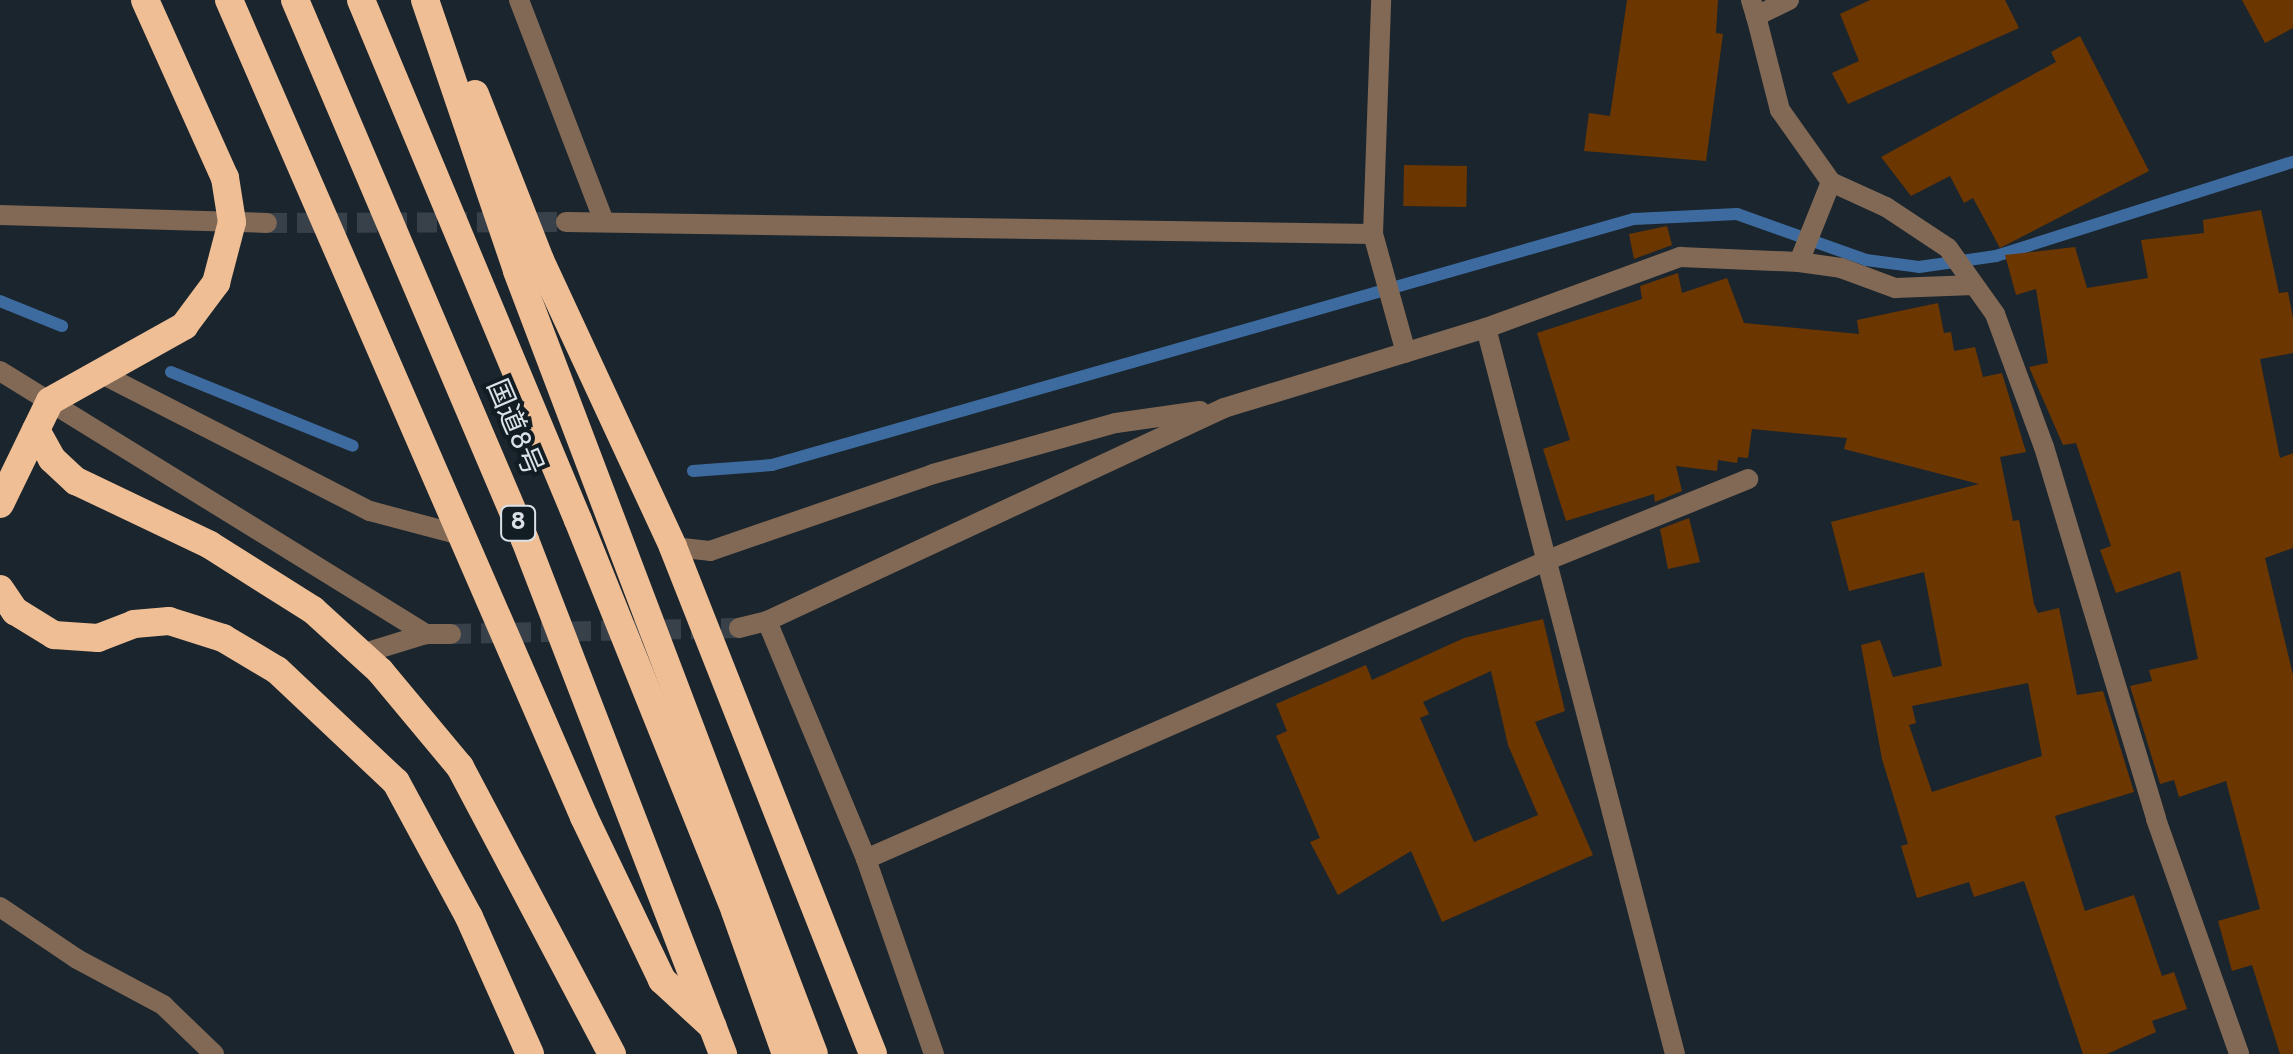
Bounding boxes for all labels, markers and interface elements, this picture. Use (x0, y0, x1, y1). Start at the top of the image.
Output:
street label: 国道8号 (478, 375, 548, 481)
road number: 8 (498, 503, 538, 543)

